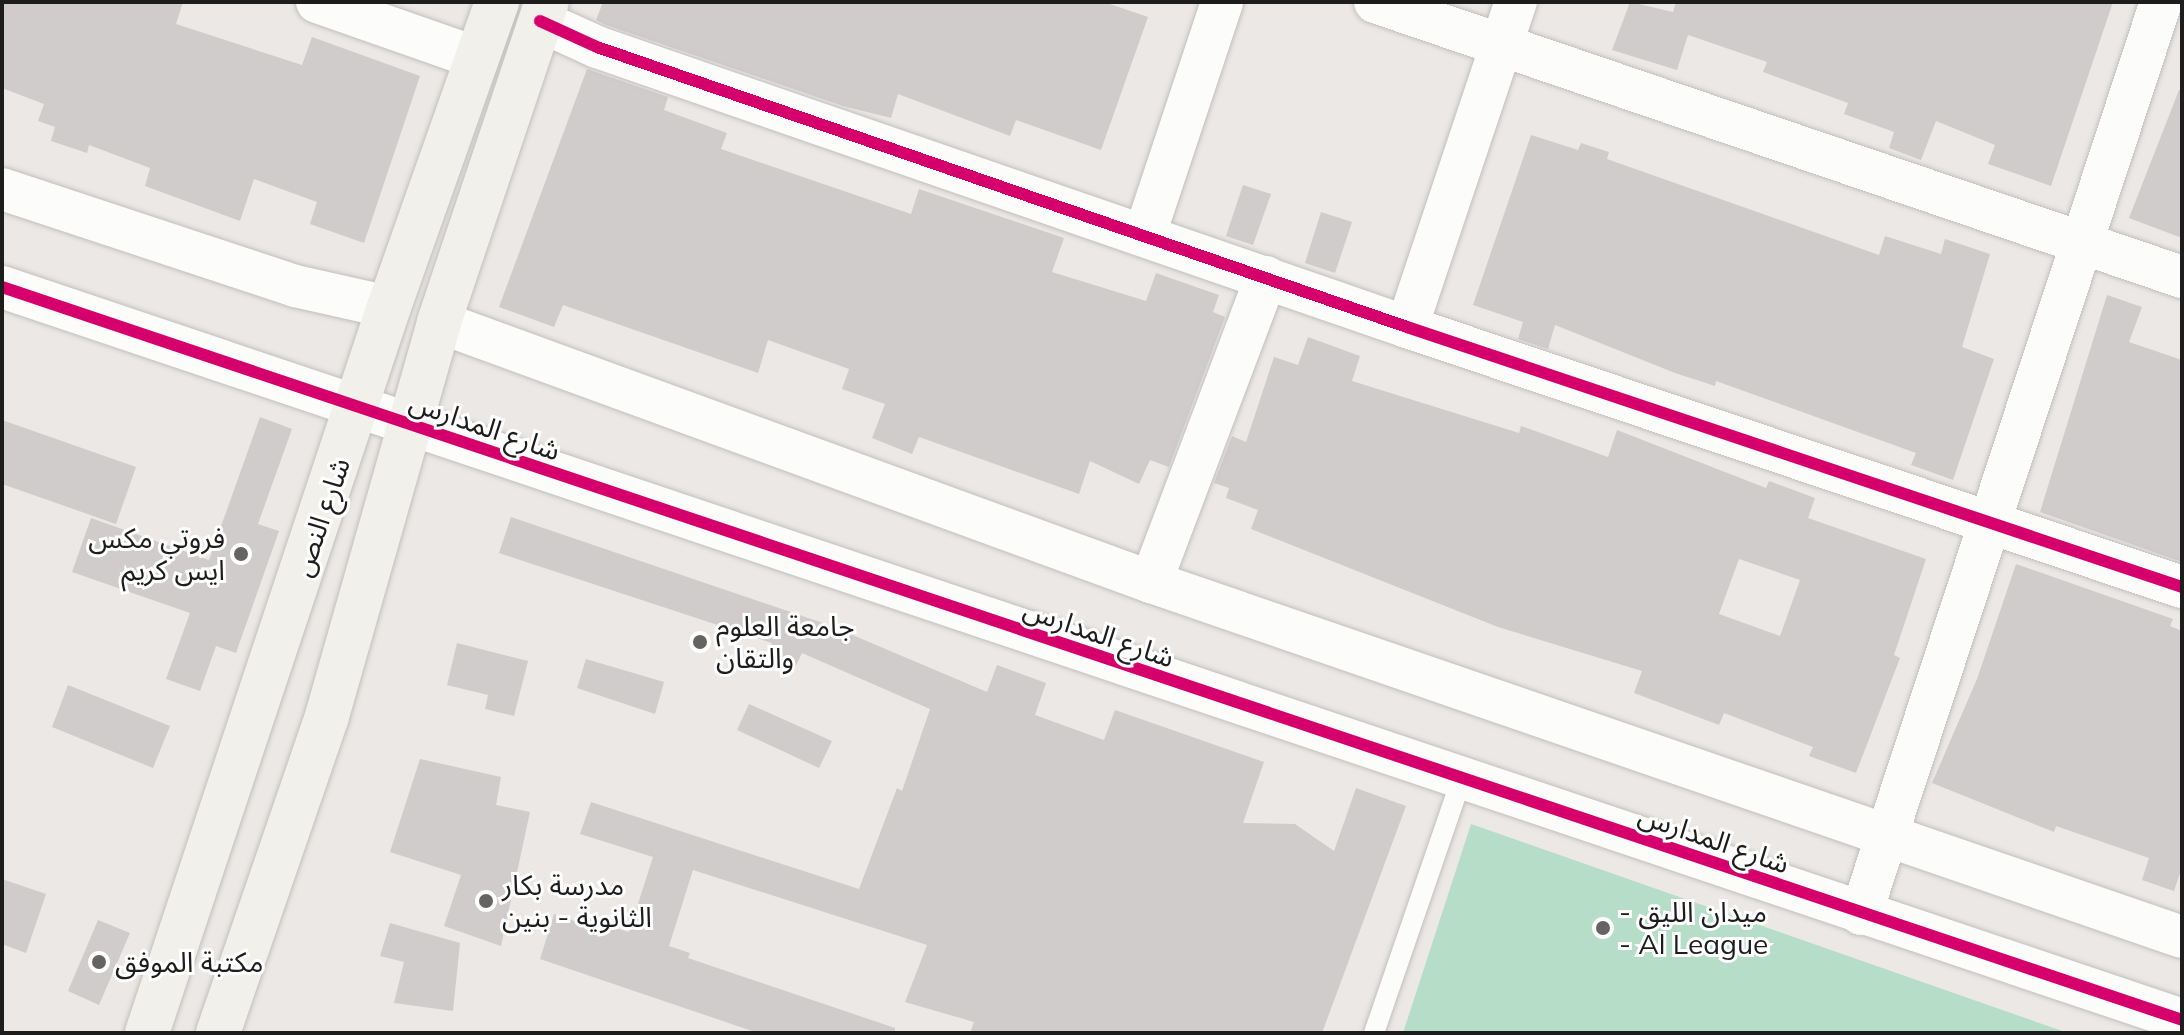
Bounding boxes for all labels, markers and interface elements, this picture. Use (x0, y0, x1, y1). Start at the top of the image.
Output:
street label: شارع المدارس (405, 385, 565, 467)
street label: شارع النص (285, 453, 357, 581)
place label: فروتي مكس ايس كريم (88, 521, 225, 587)
marker: فروتي مكس ايس كريم (232, 545, 250, 563)
street label: شارع المدارس (1019, 592, 1179, 674)
place label: جامعة العلوم والتقان (716, 609, 855, 675)
marker: جامعة العلوم والتقان (691, 633, 709, 651)
street label: شارع المدارس (1634, 798, 1794, 880)
place label: مدرسة بكار الثانوية - بنين (502, 868, 652, 934)
marker: مدرسة بكار الثانوية - بنين (477, 892, 495, 910)
place label: - ميدان الليق - Al League (1619, 895, 1768, 961)
marker: - ميدان الليق - Al League (1594, 919, 1612, 937)
place label: مكتبة الموفق (115, 945, 263, 979)
marker: مكتبة الموفق (90, 953, 108, 971)

